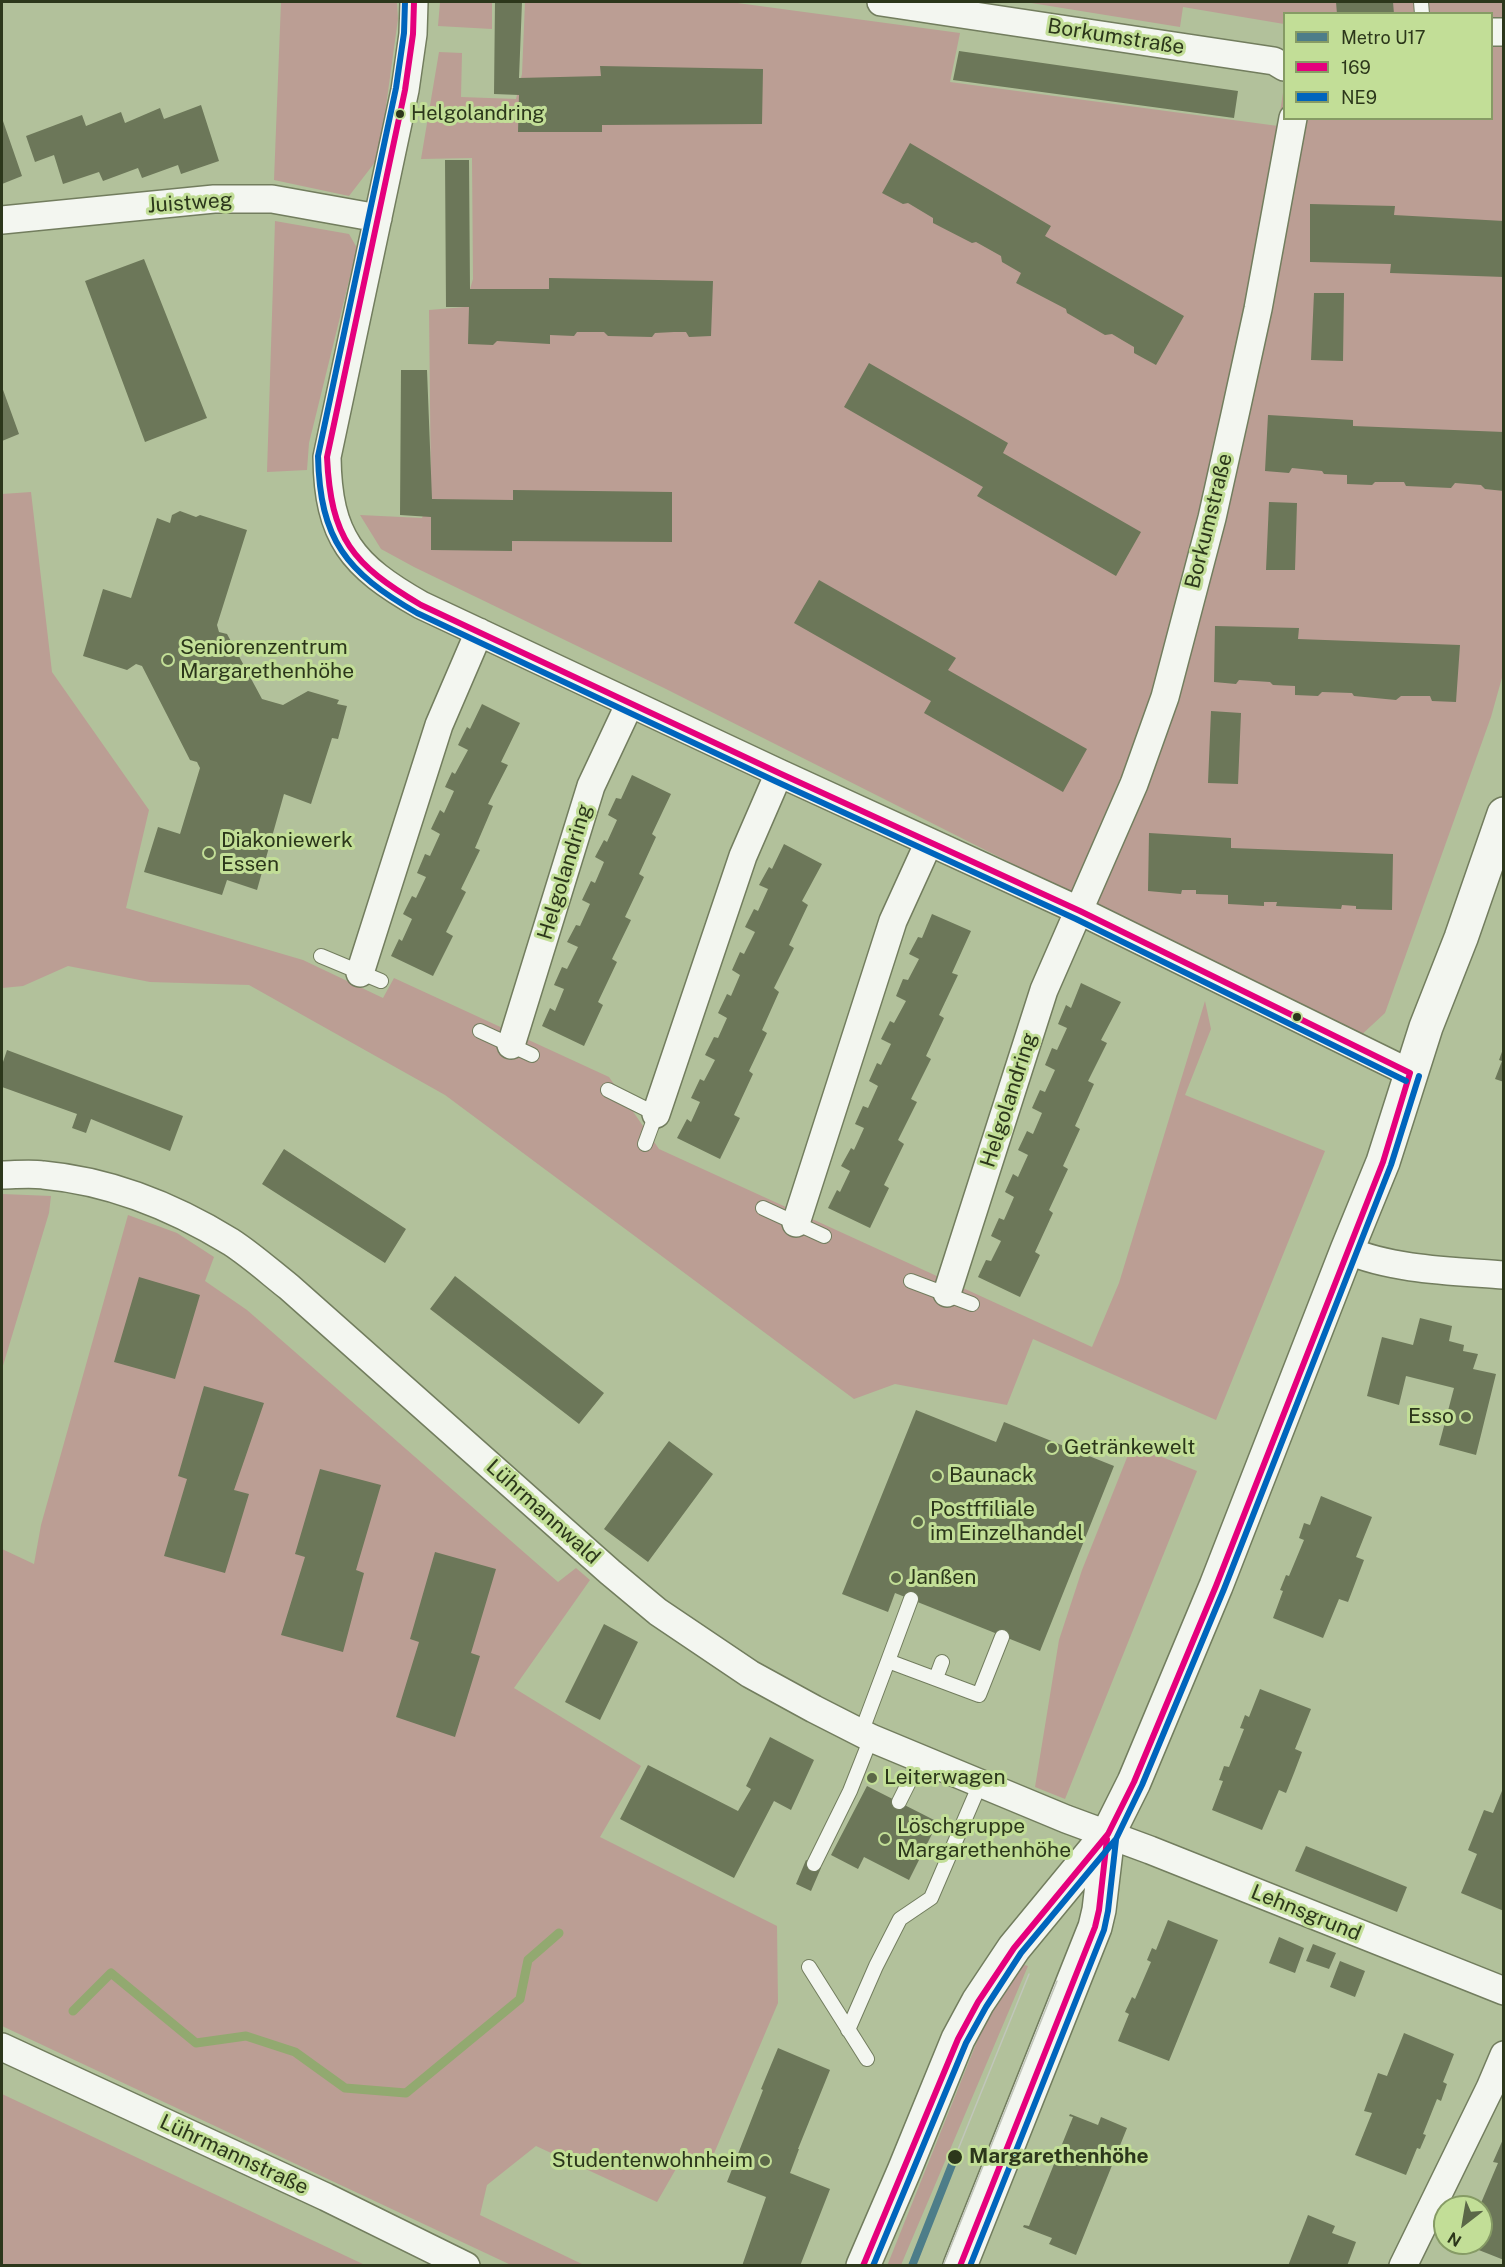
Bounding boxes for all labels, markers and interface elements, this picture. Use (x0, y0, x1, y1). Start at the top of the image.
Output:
legend (1283, 12, 1493, 120)
street label: Borkumstraße (1046, 14, 1186, 60)
text: Metro U17 (1341, 27, 1426, 48)
text: 169 (1341, 57, 1371, 78)
text: NE9 (1341, 87, 1377, 108)
place label: Helgolandring (411, 102, 545, 126)
marker: Helgolandring (394, 108, 406, 120)
street label: Juistweg (147, 187, 233, 219)
street label: Borkumstraße (1180, 451, 1238, 591)
place label: Seniorenzentrum Margarethenhöhe (180, 635, 354, 685)
marker: Seniorenzentrum Margarethenhöhe (161, 653, 175, 667)
street label: Helgolandring (532, 801, 598, 943)
place label: Diakoniewerk Essen (221, 828, 353, 878)
marker: Diakoniewerk Essen (202, 846, 216, 860)
unlabelled marker (1291, 1011, 1303, 1023)
street label: Helgolandring (975, 1029, 1043, 1171)
place label: Esso (1408, 1404, 1454, 1430)
marker: Esso (1459, 1410, 1473, 1424)
place label: Getränkewelt (1064, 1435, 1195, 1461)
marker: Getränkewelt (1045, 1441, 1059, 1455)
street label: Lührmannwald (481, 1454, 605, 1570)
place label: Baunack (949, 1463, 1034, 1489)
marker: Baunack (930, 1469, 944, 1483)
place label: Postffiliale im Einzelhandel (930, 1497, 1084, 1547)
marker: Postffiliale im Einzelhandel (911, 1515, 925, 1529)
place label: Janßen (908, 1565, 976, 1591)
marker: Janßen (889, 1571, 903, 1585)
place label: Leiterwagen (884, 1765, 1006, 1791)
marker: Leiterwagen (865, 1771, 879, 1785)
place label: Löschgruppe Margarethenhöhe (897, 1814, 1071, 1864)
marker: Löschgruppe Margarethenhöhe (878, 1832, 892, 1846)
street label: Lehnsgrund (1247, 1879, 1365, 1947)
street label: Lührmannstraße (156, 2110, 312, 2200)
place label: Margarethenhöhe (969, 2144, 1149, 2170)
place label: Studentenwohnheim (552, 2148, 753, 2174)
marker: Margarethenhöhe (946, 2148, 964, 2166)
marker: Studentenwohnheim (758, 2154, 772, 2168)
north arrow (1433, 2195, 1493, 2255)
text: N (1444, 2228, 1465, 2251)

